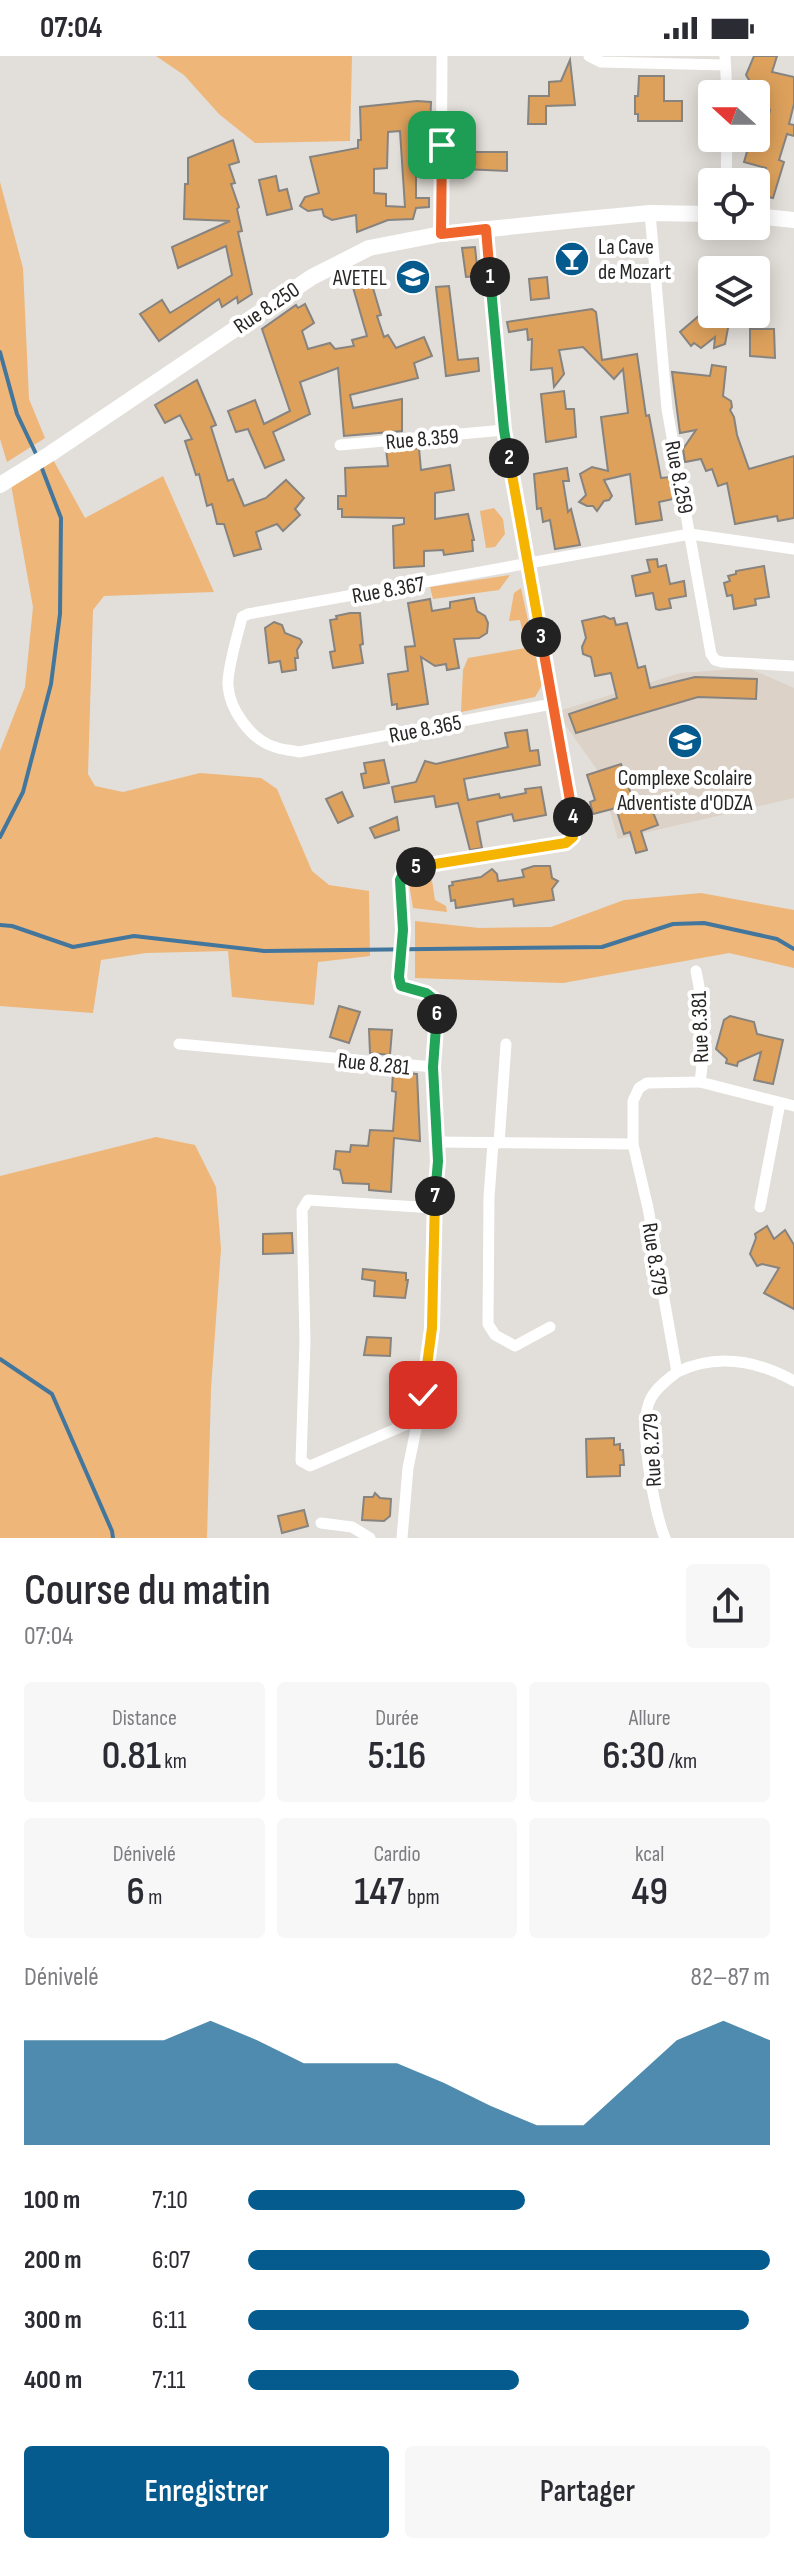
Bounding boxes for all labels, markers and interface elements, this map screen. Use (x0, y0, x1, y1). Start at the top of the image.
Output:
text: 07:04 (40, 10, 102, 46)
north arrow (698, 80, 770, 152)
map controls (698, 80, 770, 328)
pin (408, 111, 476, 179)
icon: arrive (420, 123, 464, 167)
button: locate (698, 168, 770, 240)
place label: La Cave de Mozart (598, 234, 671, 286)
bar icon: La Cave de Mozart (553, 240, 591, 278)
button: layers (698, 256, 770, 328)
pin: 1 (470, 257, 510, 297)
school or university icon: AVETEL (394, 258, 432, 296)
text: 1 (486, 263, 494, 290)
place label: AVETEL (332, 265, 387, 292)
street label: Rue 8.250 (229, 276, 305, 340)
street label: Rue 8.359 (384, 423, 460, 456)
pin: 2 (489, 438, 529, 478)
street label: Rue 8.259 (658, 439, 699, 516)
text: 2 (504, 444, 514, 471)
street label: Rue 8.367 (350, 571, 427, 610)
pin: 3 (521, 617, 561, 657)
text: 3 (536, 623, 546, 650)
street label: Rue 8.365 (387, 709, 464, 750)
school or university icon: Complexe Scolaire Adventiste d'ODZA (666, 722, 704, 760)
place label: Complexe Scolaire Adventiste d'ODZA (616, 765, 753, 817)
pin: 4 (553, 797, 593, 837)
text: 4 (568, 803, 578, 830)
pin: 5 (396, 847, 436, 887)
text: 5 (411, 853, 421, 880)
street label: Rue 8.381 (686, 990, 715, 1063)
pin: 6 (417, 994, 457, 1034)
text: 6 (432, 1000, 442, 1027)
street label: Rue 8.281 (336, 1047, 412, 1082)
pin: 7 (415, 1176, 455, 1216)
text: 7 (430, 1182, 440, 1209)
street label: Rue 8.379 (635, 1221, 674, 1297)
pin (389, 1361, 457, 1429)
icon: check (401, 1373, 445, 1417)
street label: Rue 8.279 (637, 1412, 668, 1487)
text: Course du matin (24, 1564, 271, 1617)
button: share (686, 1564, 770, 1648)
text: 07:04 (24, 1621, 73, 1652)
text: Distance (112, 1705, 177, 1732)
text: Durée (375, 1705, 419, 1732)
text: Allure (629, 1705, 671, 1732)
text: 0.81 (102, 1732, 161, 1780)
text: 5:16 (368, 1732, 426, 1780)
text: 6:30 (602, 1732, 665, 1780)
text: km (161, 1748, 187, 1775)
text: /km (665, 1748, 697, 1775)
text: Dénivelé (113, 1841, 176, 1868)
text: Cardio (373, 1841, 421, 1868)
text: kcal (635, 1841, 664, 1868)
text: 6 (126, 1868, 145, 1916)
text: 147 (354, 1868, 404, 1916)
text: 49 (631, 1868, 668, 1916)
text: m (145, 1884, 162, 1911)
text: bpm (404, 1884, 440, 1911)
text: Dénivelé (24, 1962, 99, 1993)
text: 82–87 m (691, 1962, 770, 1993)
text: 100 m (24, 2185, 80, 2216)
text: 7:10 (152, 2185, 188, 2216)
text: 200 m (24, 2245, 81, 2276)
text: 6:07 (152, 2245, 190, 2276)
text: 300 m (24, 2305, 82, 2336)
text: 6:11 (152, 2305, 187, 2336)
text: 400 m (24, 2365, 82, 2396)
text: 7:11 (152, 2365, 185, 2396)
button: Enregistrer (24, 2446, 389, 2538)
button: Partager (405, 2446, 770, 2538)

